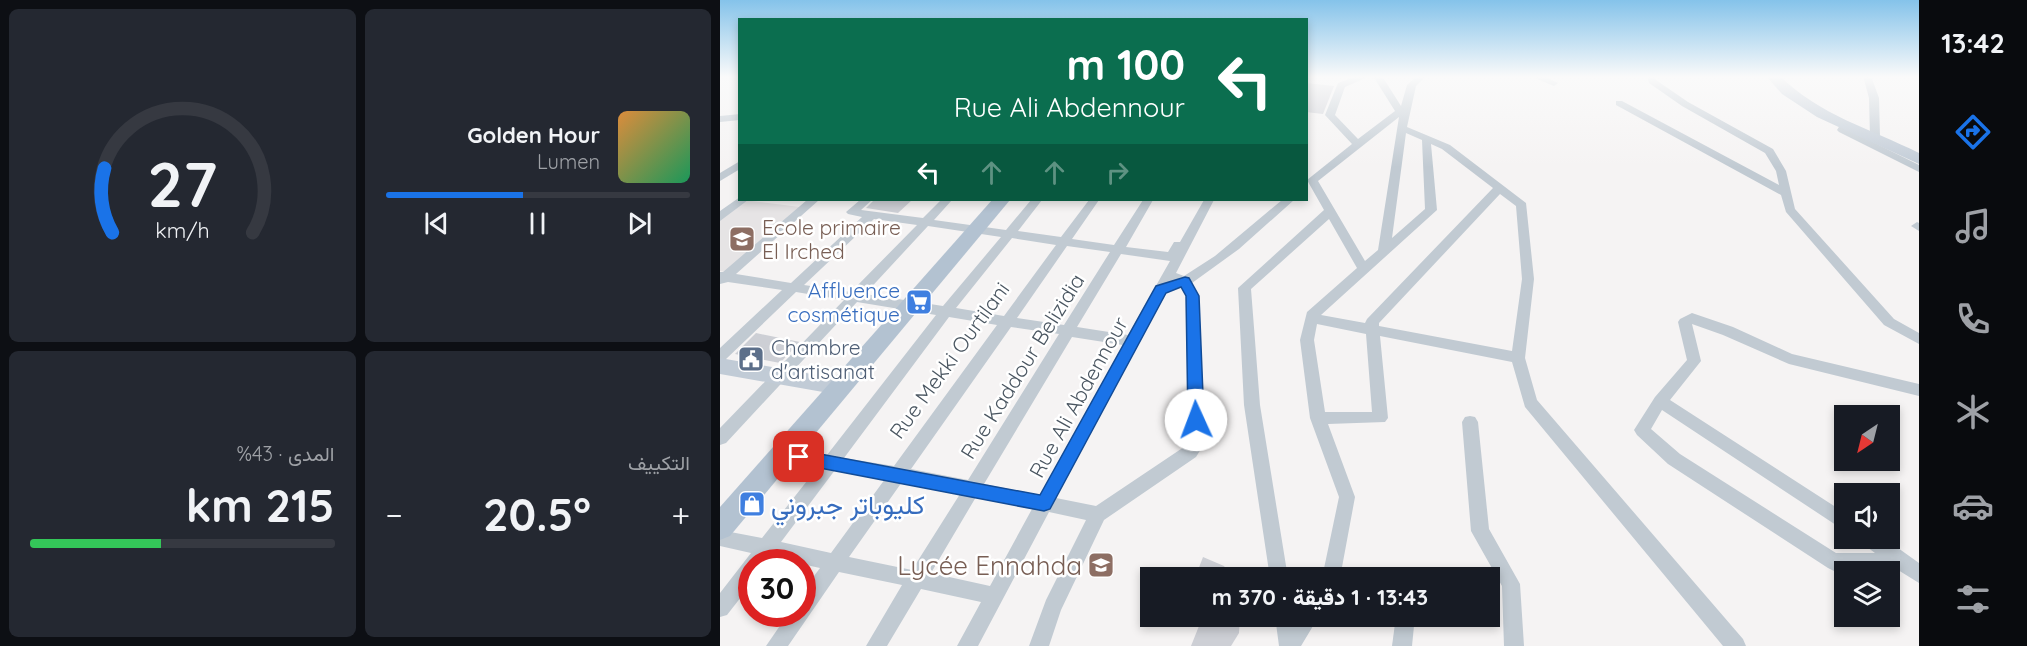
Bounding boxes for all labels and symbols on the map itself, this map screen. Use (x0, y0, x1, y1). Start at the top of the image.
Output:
place label: Ecole primaire El Irched (762, 214, 901, 264)
school or university icon: Ecole primaire El Irched (727, 224, 757, 254)
street label: Rue Kaddour Belizidia (954, 269, 1090, 463)
place label: Affluence cosmétique (787, 277, 900, 327)
street label: Rue Mekki Ourtilani (883, 277, 1015, 443)
supermarket icon: Affluence cosmétique (904, 287, 934, 317)
street label: Rue Ali Abdennour (1023, 312, 1133, 482)
place label: Chambre d'artisanat (771, 334, 875, 384)
public building icon: Chambre d'artisanat (736, 344, 766, 374)
position arrow (1164, 388, 1228, 452)
north arrow (1834, 405, 1900, 471)
pin (773, 431, 824, 482)
place label: كليوباتر جبروني (771, 488, 925, 526)
shop icon: كليوباتر جبروني (737, 489, 767, 519)
speed limit sign: 30 (738, 549, 816, 627)
place label: Lycée Ennahda (897, 549, 1082, 582)
school or university icon: Lycée Ennahda (1086, 550, 1116, 580)

